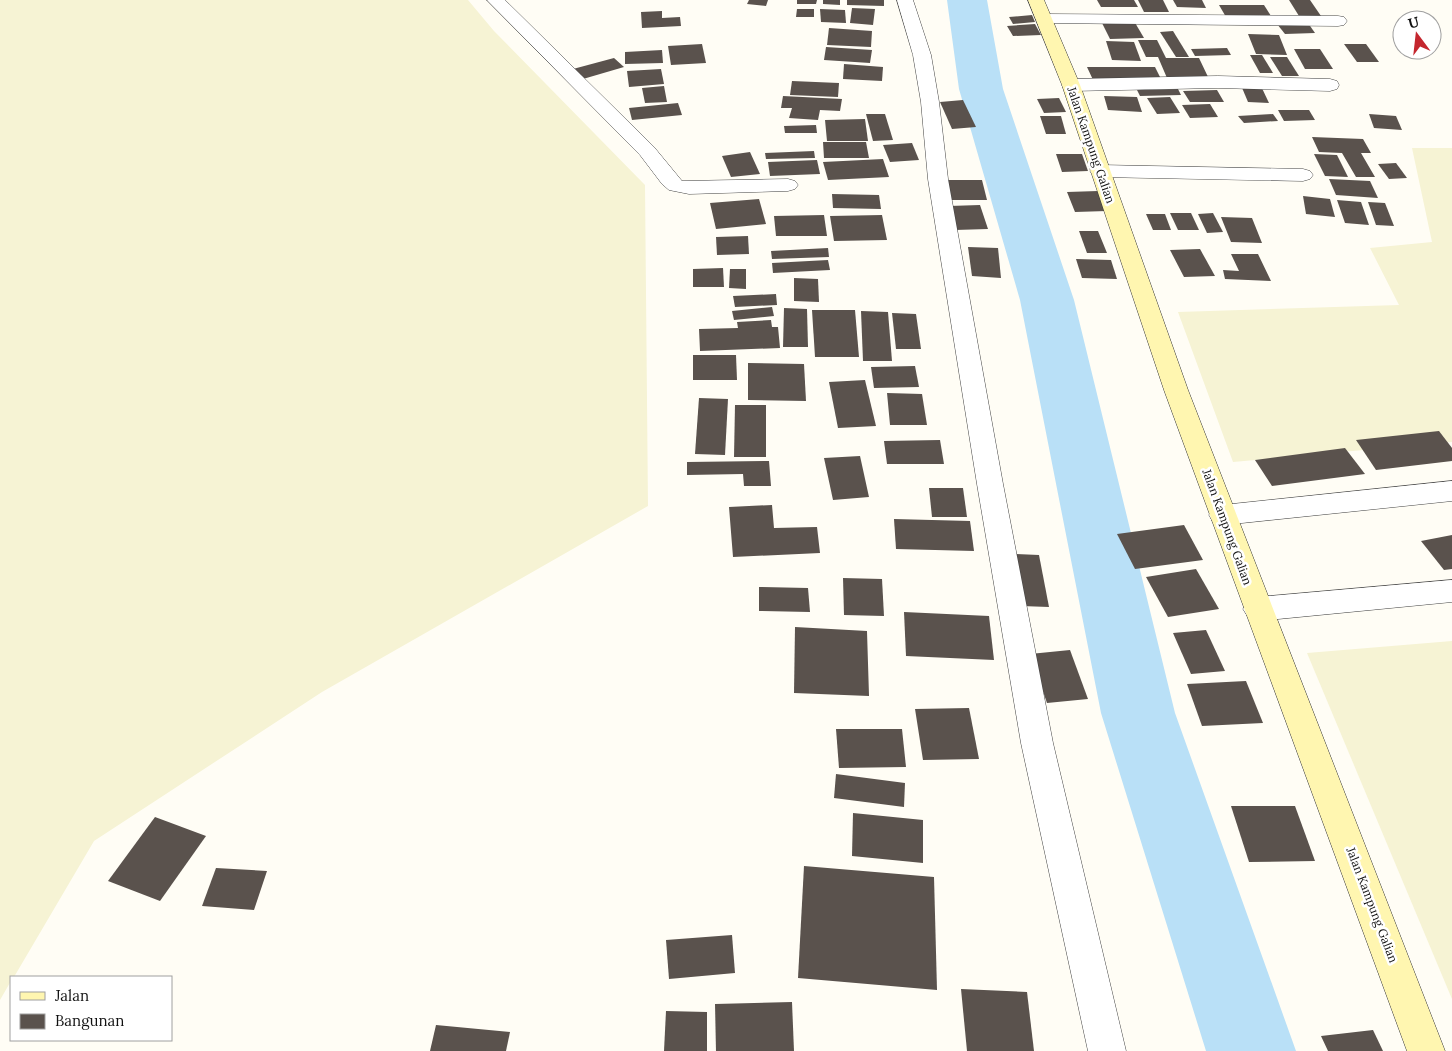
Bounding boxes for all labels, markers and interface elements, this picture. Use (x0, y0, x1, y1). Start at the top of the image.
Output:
north arrow (1392, 10, 1442, 60)
text: U (1406, 12, 1421, 33)
street label: Jalan Kampung Galian (1064, 84, 1118, 205)
street label: Jalan Kampung Galian (1199, 466, 1255, 587)
street label: Jalan Kampung Galian (1343, 844, 1401, 965)
legend (10, 976, 172, 1041)
text: Jalan (54, 986, 89, 1005)
text: Bangunan (55, 1011, 124, 1030)

